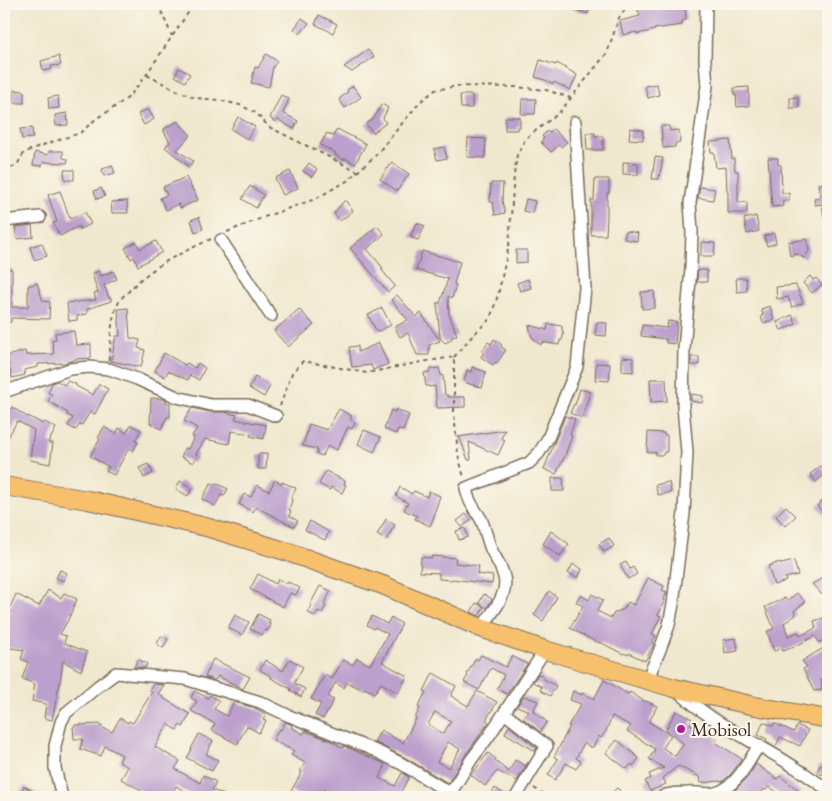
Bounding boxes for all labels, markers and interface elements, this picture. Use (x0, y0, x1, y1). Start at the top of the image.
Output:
place label: Mobisol (691, 717, 752, 742)
marker: Mobisol (675, 723, 687, 735)

